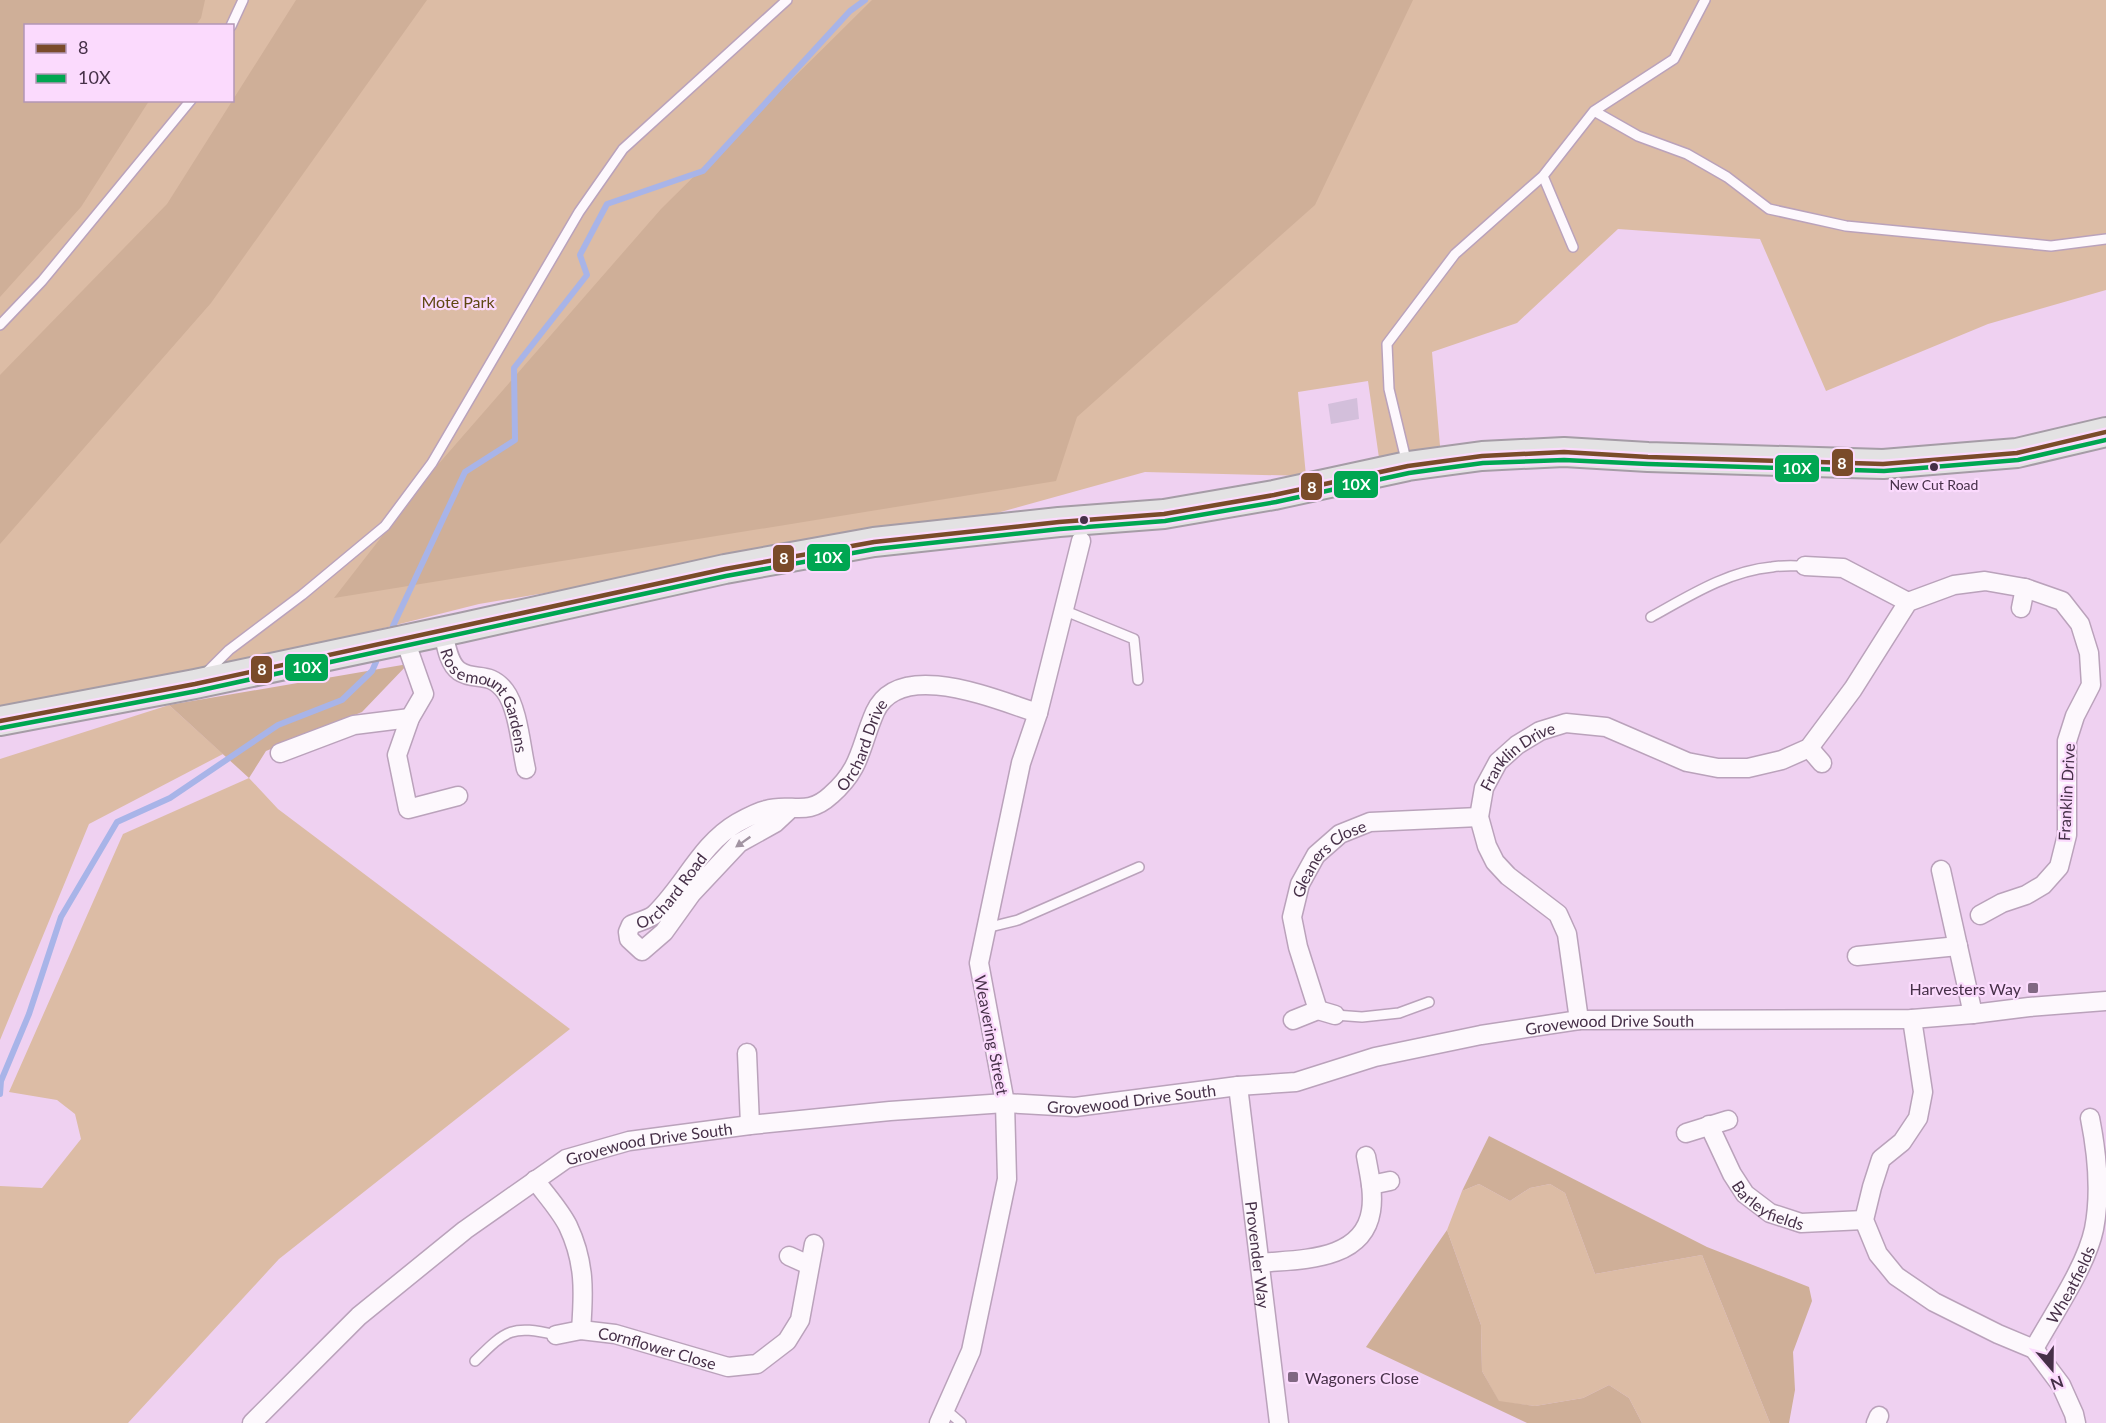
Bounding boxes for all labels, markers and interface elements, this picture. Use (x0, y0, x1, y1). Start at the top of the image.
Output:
legend (24, 24, 234, 102)
text: 8 (78, 36, 88, 58)
text: 10X (78, 66, 111, 88)
park label: Mote Park (421, 292, 495, 311)
line badge: 8 (1831, 448, 1854, 477)
text: 8 (1837, 453, 1847, 472)
line badge: 10X (1774, 454, 1820, 483)
text: 10X (1782, 458, 1812, 477)
marker: New Cut Road (1928, 461, 1940, 473)
line badge: 10X (1333, 470, 1379, 499)
line badge: 8 (1300, 472, 1323, 501)
text: 10X (1341, 474, 1371, 493)
place label: New Cut Road (1890, 476, 1978, 493)
text: 8 (1307, 477, 1317, 496)
unlabelled marker (1078, 514, 1090, 526)
line badge: 10X (806, 543, 851, 572)
line badge: 8 (772, 544, 795, 573)
text: 10X (813, 547, 843, 566)
text: 8 (779, 548, 789, 567)
street label: Rosemount Gardens (438, 646, 532, 754)
line badge: 10X (284, 653, 329, 682)
line badge: 8 (250, 655, 273, 684)
text: 10X (292, 657, 322, 676)
text: 8 (257, 659, 267, 678)
street label: Orchard Drive (831, 694, 890, 794)
street label: Franklin Drive (1475, 718, 1557, 793)
street label: Franklin Drive (2054, 743, 2078, 841)
street label: Gleaners Close (1288, 815, 1368, 899)
one-way arrow (735, 836, 751, 848)
street label: Orchard Road (633, 849, 710, 932)
street label: Weavering Street (971, 974, 1013, 1097)
place label: Harvesters Way (1909, 979, 2022, 998)
marker: Harvesters Way (2026, 981, 2040, 995)
street label: Grovewood Drive South (1524, 1010, 1694, 1038)
street label: Grovewood Drive South (1047, 1079, 1217, 1117)
street label: Grovewood Drive South (563, 1118, 733, 1168)
street label: Barleyfields (1729, 1176, 1807, 1233)
street label: Provender Way (1243, 1200, 1275, 1310)
street label: Wheatfields (2042, 1243, 2098, 1327)
street label: Cornflower Close (597, 1323, 719, 1373)
north arrow (2022, 1339, 2082, 1399)
place label: Wagoners Close (1305, 1368, 1419, 1387)
marker: Wagoners Close (1286, 1370, 1300, 1384)
text: N (2048, 1373, 2066, 1395)

